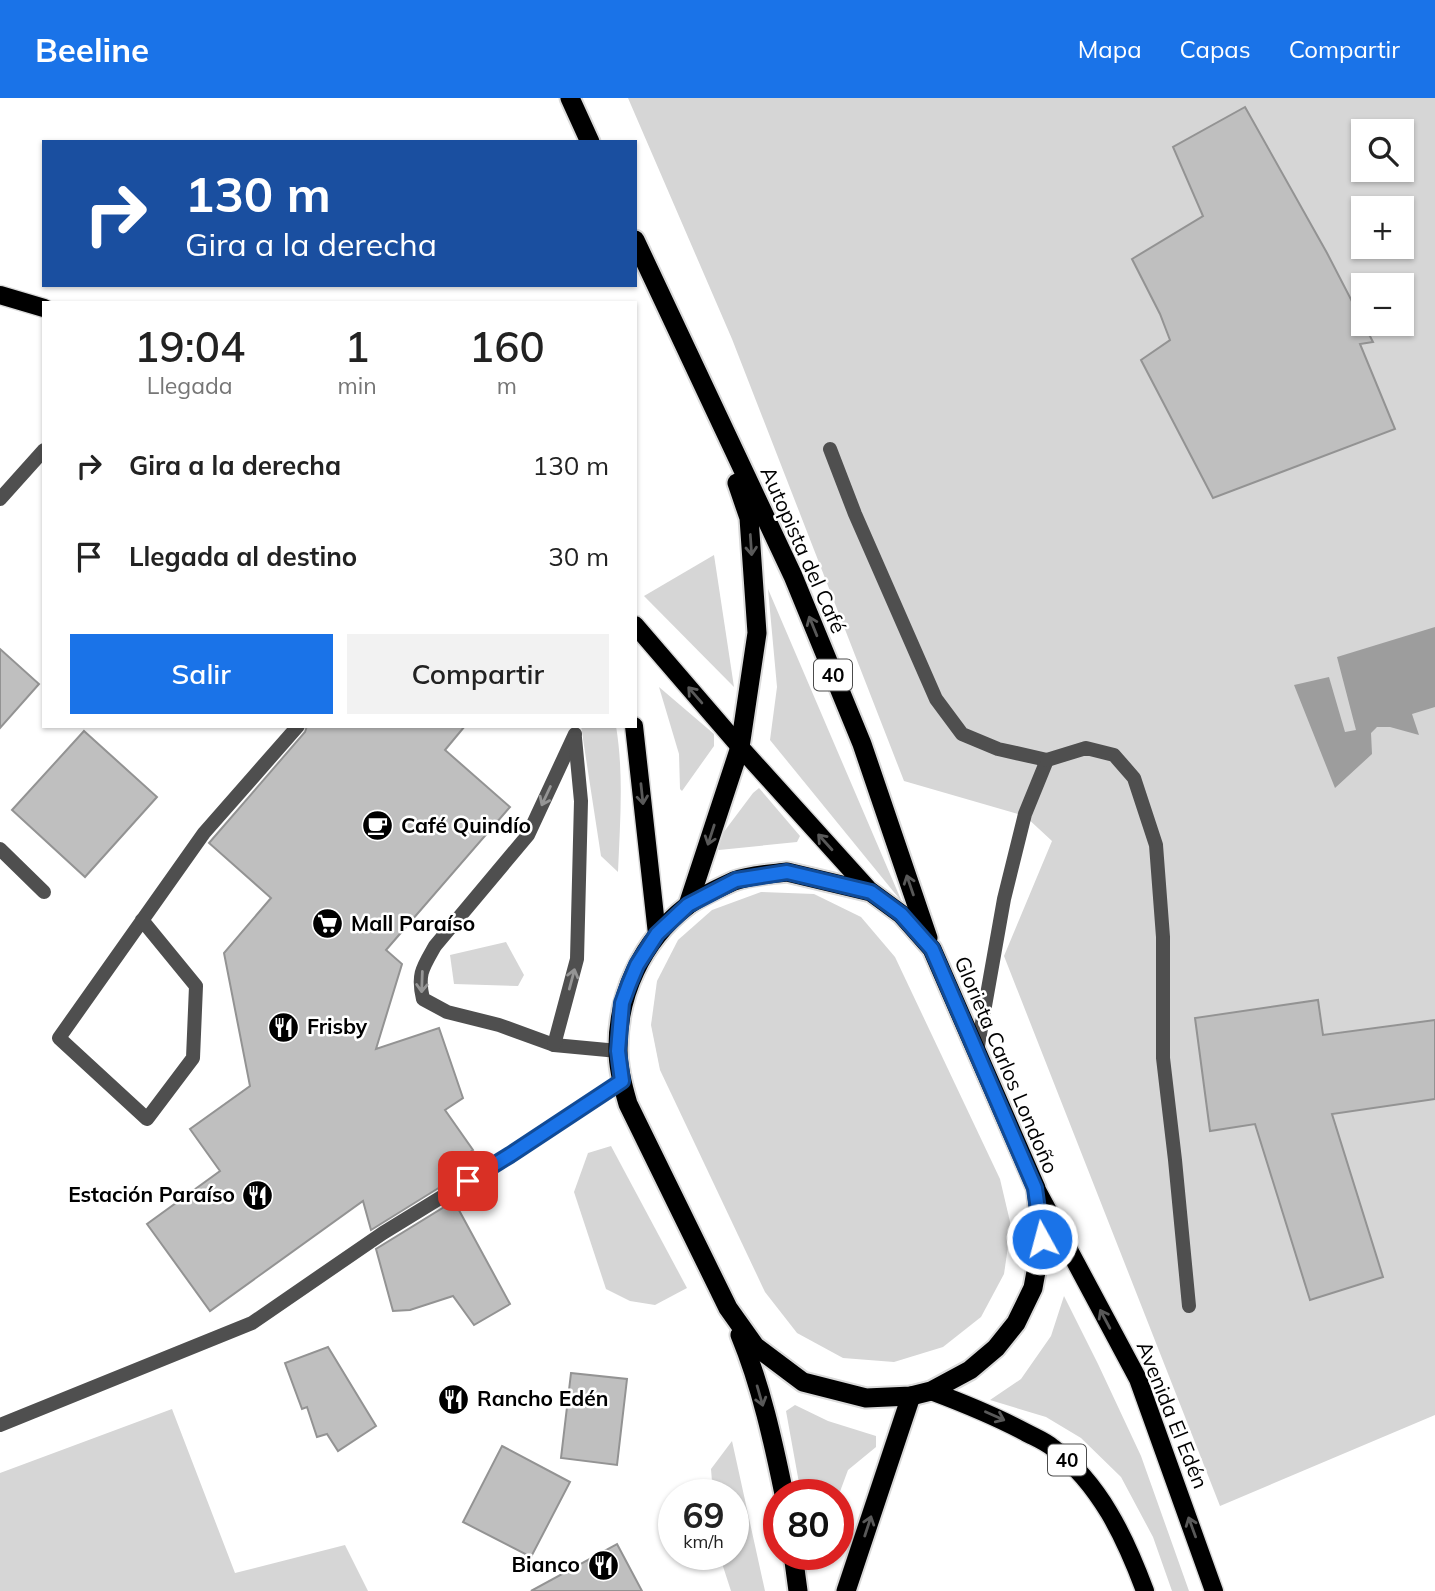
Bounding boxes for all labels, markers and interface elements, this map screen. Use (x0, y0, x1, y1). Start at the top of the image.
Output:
text: Beeline (35, 29, 149, 70)
text: Mapa (1078, 34, 1142, 64)
text: Capas (1180, 34, 1251, 64)
text: Compartir (1289, 34, 1400, 64)
map controls (1351, 119, 1414, 336)
button: search (1351, 119, 1414, 182)
text: 130 m (185, 163, 331, 224)
icon: right (70, 168, 161, 259)
button: + (1351, 196, 1414, 259)
text: Gira a la derecha (185, 224, 437, 264)
button: − (1351, 273, 1414, 336)
text: 19:04 (134, 320, 245, 373)
text: 1 (344, 320, 370, 373)
text: 160 (469, 320, 545, 373)
text: Llegada (147, 371, 233, 400)
text: min (337, 371, 377, 400)
text: m (497, 371, 517, 400)
icon: right (70, 447, 108, 485)
text: Gira a la derecha (129, 449, 341, 482)
text: 130 m (533, 449, 609, 482)
street label: Autopista del Café (756, 462, 852, 637)
one-way arrow (745, 533, 758, 556)
icon: arrive (70, 538, 108, 576)
text: Llegada al destino (129, 540, 357, 573)
text: 30 m (548, 540, 609, 573)
one-way arrow (806, 615, 819, 637)
button: Salir (70, 634, 333, 714)
button: Compartir (347, 634, 609, 714)
road number: 40 (814, 660, 852, 690)
one-way arrow (687, 686, 703, 704)
one-way arrow (635, 782, 648, 805)
one-way arrow (539, 785, 552, 806)
cafe icon: Café Quindío (361, 809, 395, 843)
place label: Café Quindío (401, 812, 531, 838)
one-way arrow (704, 823, 716, 845)
one-way arrow (818, 833, 834, 851)
one-way arrow (903, 874, 915, 896)
supermarket icon: Mall Paraíso (311, 907, 345, 941)
place label: Mall Paraíso (351, 910, 475, 936)
street label: Glorieta Carlos Londoño (949, 952, 1064, 1177)
one-way arrow (566, 968, 579, 991)
one-way arrow (415, 970, 429, 993)
restaurant icon: Frisby (267, 1010, 301, 1044)
place label: Frisby (307, 1013, 368, 1039)
pin (438, 1151, 498, 1211)
icon: arrive (449, 1162, 487, 1200)
restaurant icon: Estación Paraíso (241, 1178, 275, 1212)
place label: Estación Paraíso (68, 1181, 235, 1207)
position arrow (1005, 1202, 1079, 1276)
one-way arrow (1098, 1309, 1112, 1330)
street label: Avenida El Edén (1132, 1337, 1214, 1492)
restaurant icon: Rancho Edén (437, 1382, 471, 1416)
one-way arrow (754, 1384, 767, 1406)
place label: Rancho Edén (477, 1385, 608, 1411)
one-way arrow (983, 1410, 1005, 1423)
road number: 40 (1048, 1444, 1086, 1476)
speed limit sign: 80 (763, 1479, 854, 1570)
text: 69 (682, 1493, 725, 1537)
one-way arrow (863, 1516, 875, 1538)
one-way arrow (1184, 1516, 1197, 1538)
text: km/h (683, 1530, 724, 1553)
restaurant icon: Bianco (586, 1548, 620, 1582)
place label: Bianco (512, 1551, 580, 1577)

